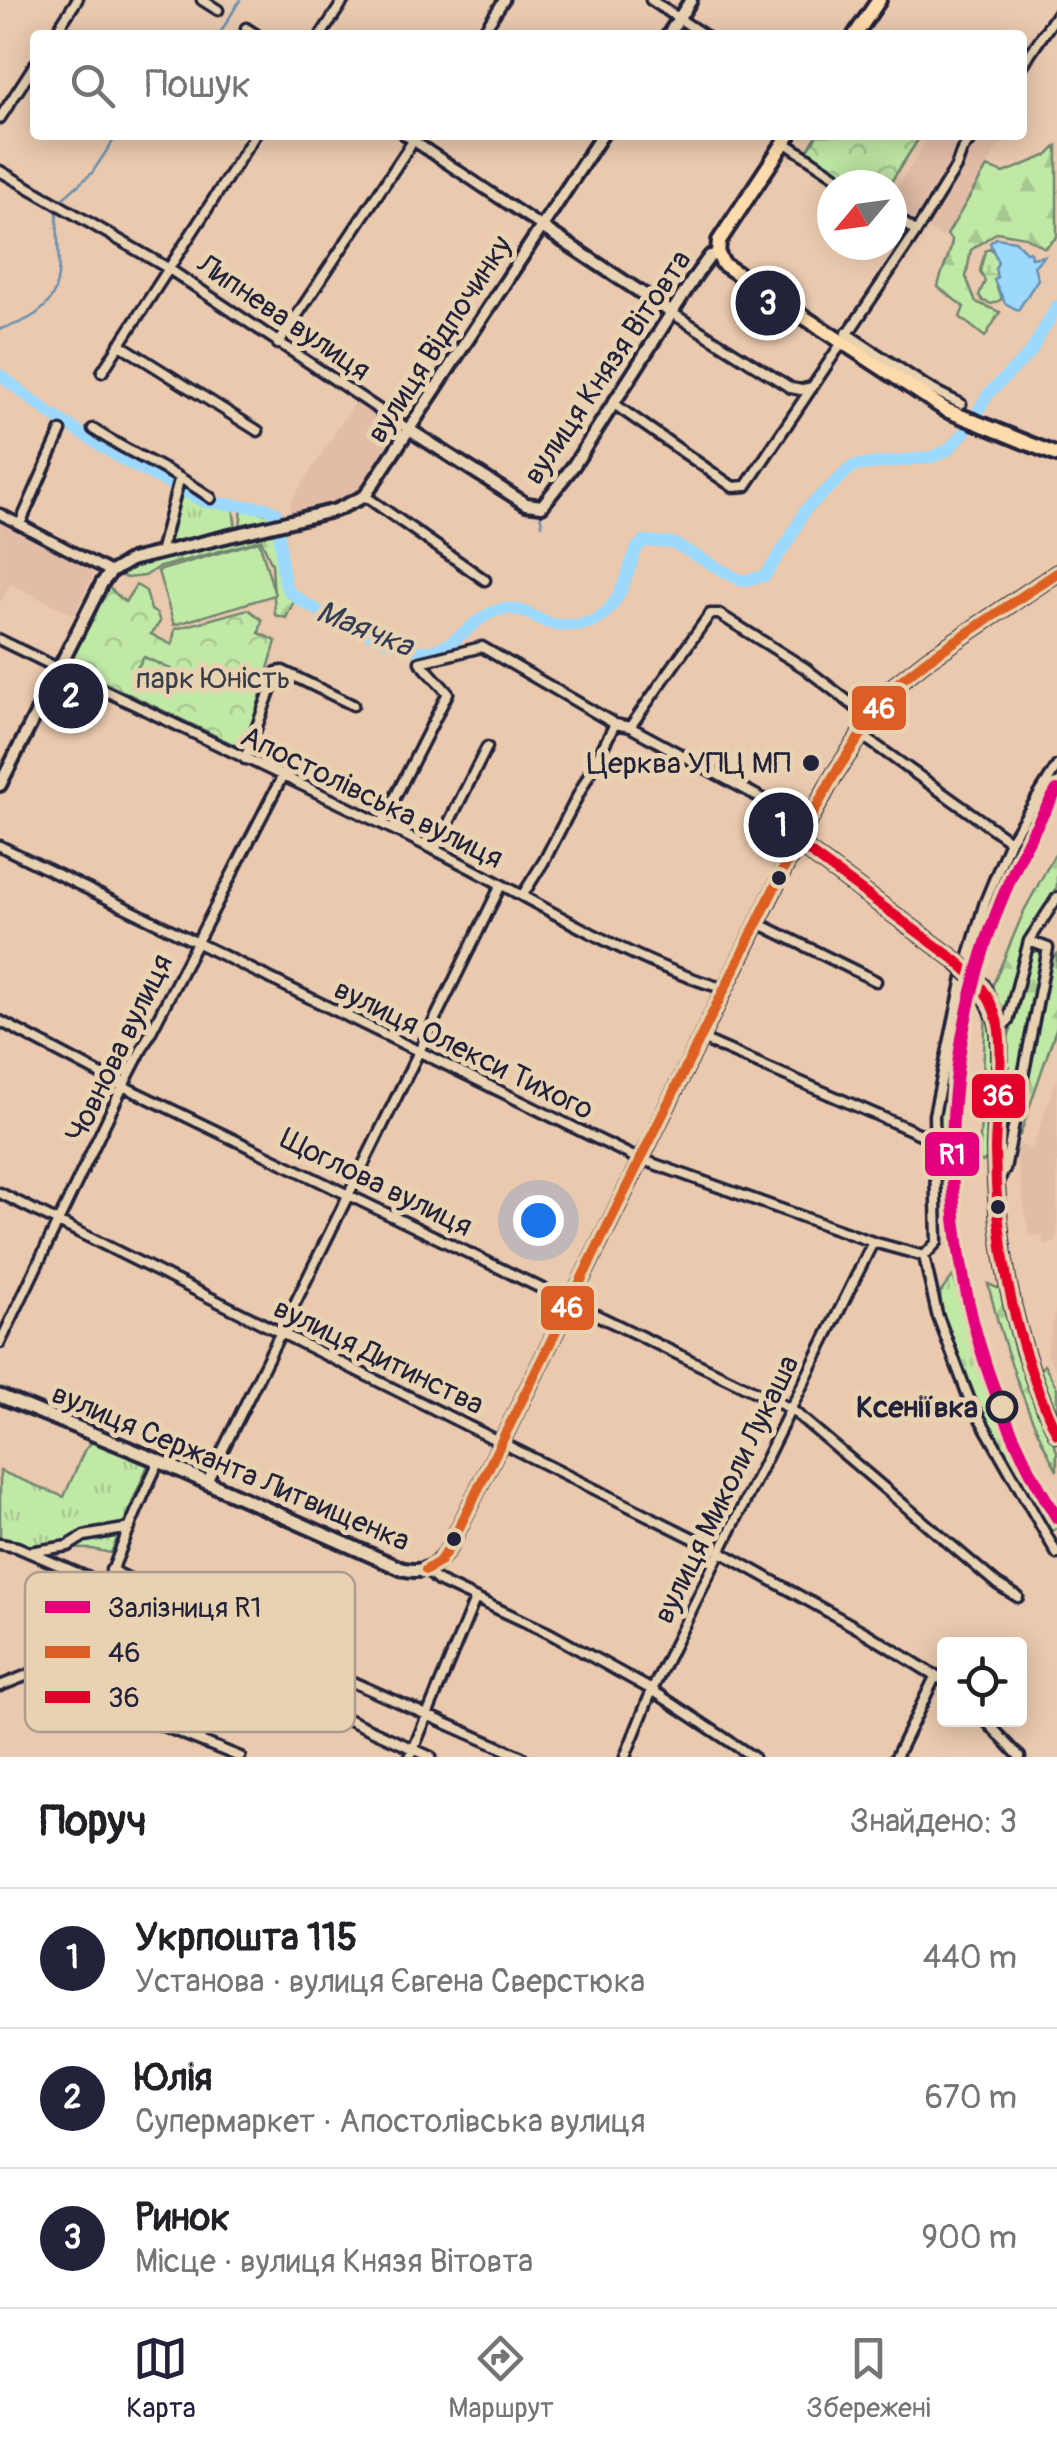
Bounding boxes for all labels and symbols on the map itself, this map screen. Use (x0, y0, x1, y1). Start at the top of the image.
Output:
north arrow (817, 170, 907, 260)
street label: вулиця Відпочинку (359, 229, 520, 450)
street label: вулиця Князя Вітовта (515, 243, 700, 492)
street label: Липнева вулиця (189, 245, 377, 389)
pin: 3 (736, 266, 800, 340)
water label: Маячка (311, 592, 421, 667)
pin: 2 (38, 658, 104, 734)
park label: парк Юність (136, 660, 290, 697)
line badge: 46 (850, 684, 908, 732)
text: 46 (863, 692, 895, 727)
street label: Апостолівська вулиця (235, 718, 509, 877)
place label: Церква УПЦ МП (587, 745, 791, 782)
marker: Церква УПЦ МП (800, 752, 822, 774)
pin: 1 (748, 788, 814, 862)
unlabelled marker (769, 868, 789, 888)
street label: Човнова вулиця (58, 948, 181, 1148)
street label: вулиця Олекси Тихого (328, 971, 599, 1128)
line badge: 36 (970, 1072, 1027, 1120)
text: 36 (982, 1079, 1014, 1114)
street label: Щоглова вулиця (273, 1120, 478, 1245)
line badge: R1 (923, 1130, 981, 1178)
text: R1 (938, 1138, 966, 1173)
your location (513, 1195, 564, 1246)
unlabelled marker (988, 1197, 1008, 1217)
line badge: 46 (539, 1284, 596, 1332)
street label: вулиця Дитинства (268, 1290, 490, 1423)
text: 46 (551, 1291, 583, 1326)
street label: вулиця Миколи Лукаша (645, 1349, 807, 1629)
street label: вулиця Сержанта Литвищенка (46, 1375, 415, 1560)
place label: Ксеніївка (856, 1389, 978, 1426)
marker: Ксеніївка (987, 1392, 1017, 1422)
unlabelled marker (444, 1529, 464, 1549)
legend (25, 1572, 355, 1732)
text: Залізниця R1 (108, 1591, 261, 1626)
text: 46 (108, 1636, 141, 1671)
text: 36 (108, 1681, 140, 1716)

